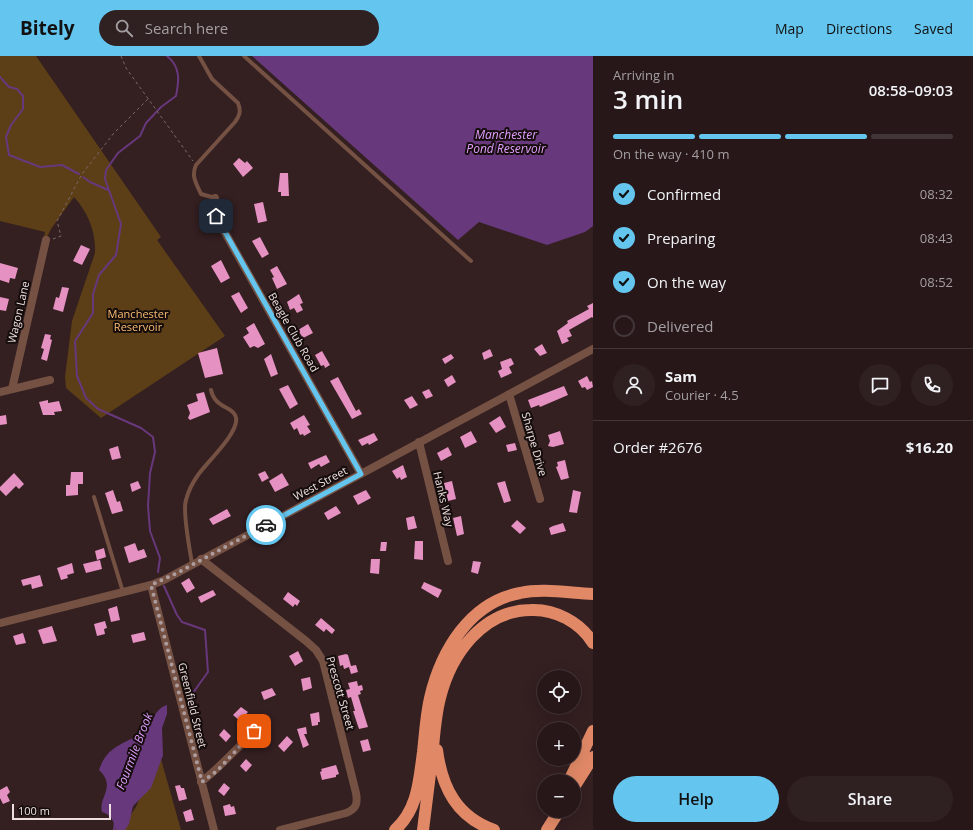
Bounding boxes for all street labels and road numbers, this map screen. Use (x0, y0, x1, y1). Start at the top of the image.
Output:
street label: Wagon Lane (4, 279, 32, 345)
street label: Beagle Club Road (265, 290, 323, 374)
street label: Sharpe Drive (519, 410, 551, 478)
street label: West Street (290, 462, 350, 503)
street label: Hanks Way (430, 470, 458, 529)
street label: Prescott Street (323, 654, 359, 732)
street label: Greenfield Street (175, 661, 211, 749)

